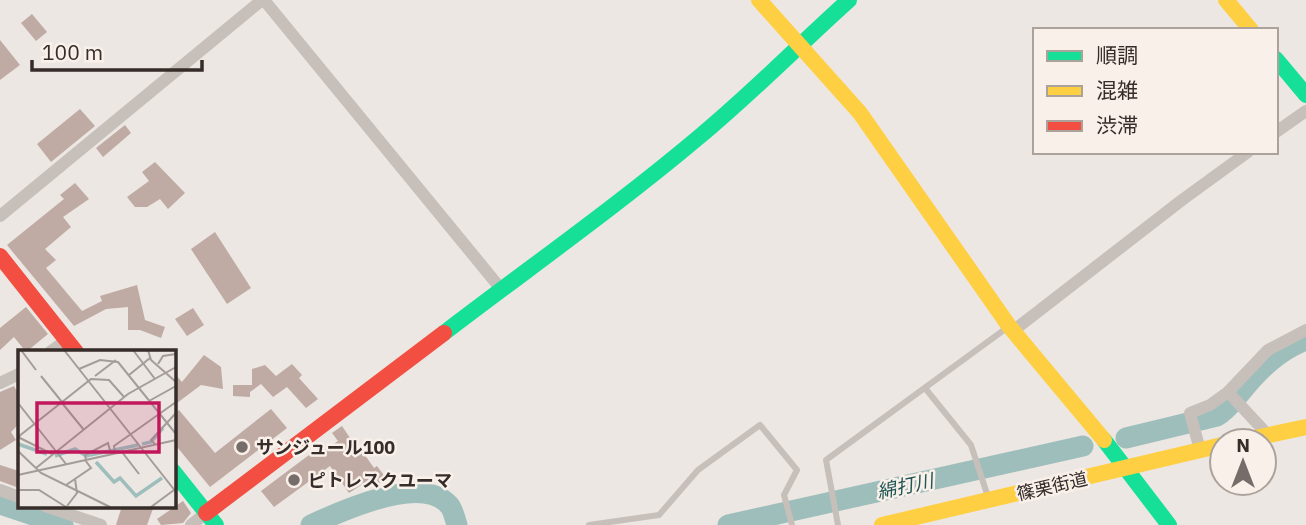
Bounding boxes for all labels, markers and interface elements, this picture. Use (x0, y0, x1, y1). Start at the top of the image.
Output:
scale bar (32, 28, 201, 72)
legend (1033, 28, 1278, 154)
text: 100 m (42, 38, 103, 66)
text: 順調 (1096, 41, 1138, 69)
text: 混雑 (1096, 76, 1138, 104)
text: 渋滞 (1096, 111, 1138, 139)
inset map (18, 350, 175, 508)
north arrow (1208, 427, 1278, 497)
text: N (1236, 433, 1250, 457)
place label: サンジュール100 (256, 436, 395, 459)
marker: サンジュール100 (234, 439, 250, 455)
street label: 篠栗街道 (1014, 467, 1090, 505)
water label: 綿打川 (875, 468, 937, 504)
place label: ピトレスクユーマ (308, 469, 452, 492)
marker: ピトレスクユーマ (286, 472, 302, 488)

